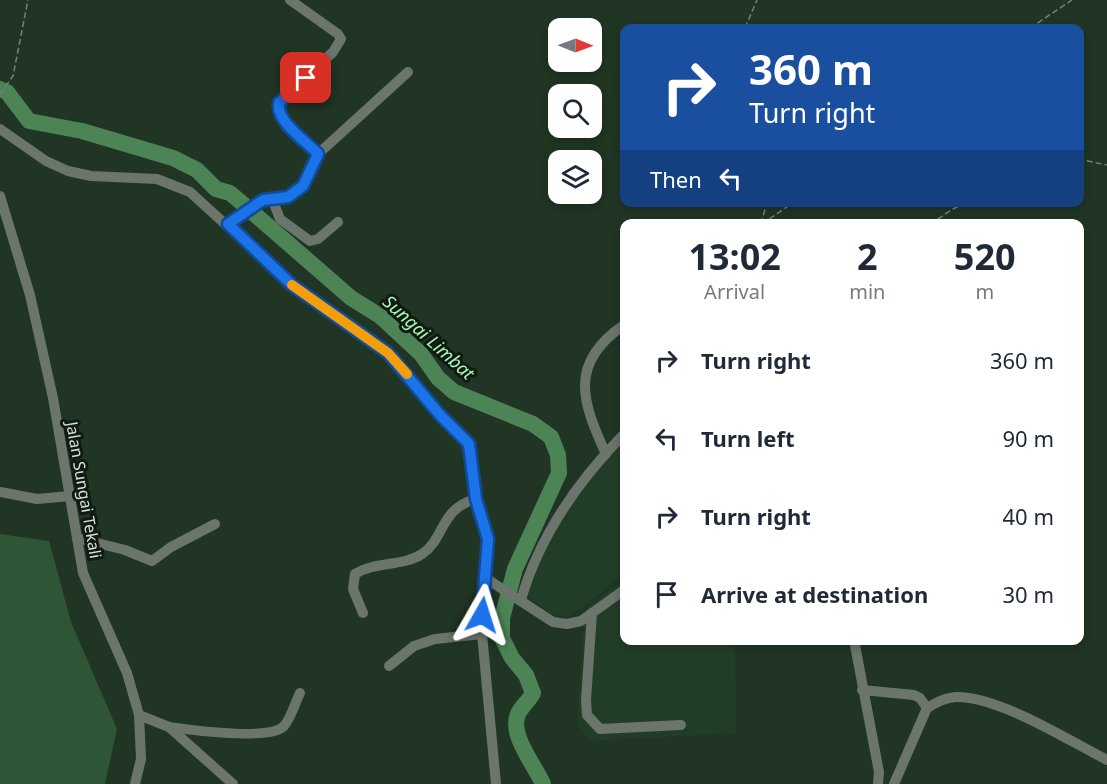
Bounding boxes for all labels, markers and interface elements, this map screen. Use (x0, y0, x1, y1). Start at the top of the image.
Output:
north arrow (548, 18, 602, 72)
map controls (548, 18, 602, 204)
text: 360 m (749, 40, 873, 97)
icon: right (650, 48, 728, 126)
pin (280, 52, 331, 103)
icon: arrive (289, 61, 322, 94)
button: search (548, 84, 602, 138)
text: Turn right (749, 94, 875, 131)
button: layers (548, 150, 602, 204)
icon: left (714, 162, 747, 195)
text: Then (650, 164, 702, 194)
text: 13:02 (688, 232, 781, 281)
text: 2 (857, 232, 878, 281)
text: 520 (954, 232, 1016, 281)
text: Arrival (704, 278, 765, 305)
text: min (849, 278, 885, 305)
text: m (975, 278, 994, 305)
water label: Sungai Limbat (378, 289, 481, 385)
icon: right (650, 344, 683, 377)
text: Turn right (701, 345, 811, 375)
text: 360 m (990, 345, 1054, 375)
street label: Jalan Sungai Tekali (61, 418, 107, 560)
icon: left (650, 422, 683, 455)
text: Turn left (701, 423, 795, 453)
text: 90 m (1003, 423, 1054, 453)
icon: right (650, 500, 683, 533)
text: Turn right (701, 501, 811, 531)
text: 40 m (1003, 501, 1054, 531)
icon: arrive (650, 578, 683, 611)
text: Arrive at destination (701, 579, 928, 609)
text: 30 m (1003, 579, 1054, 609)
position arrow (450, 583, 514, 647)

